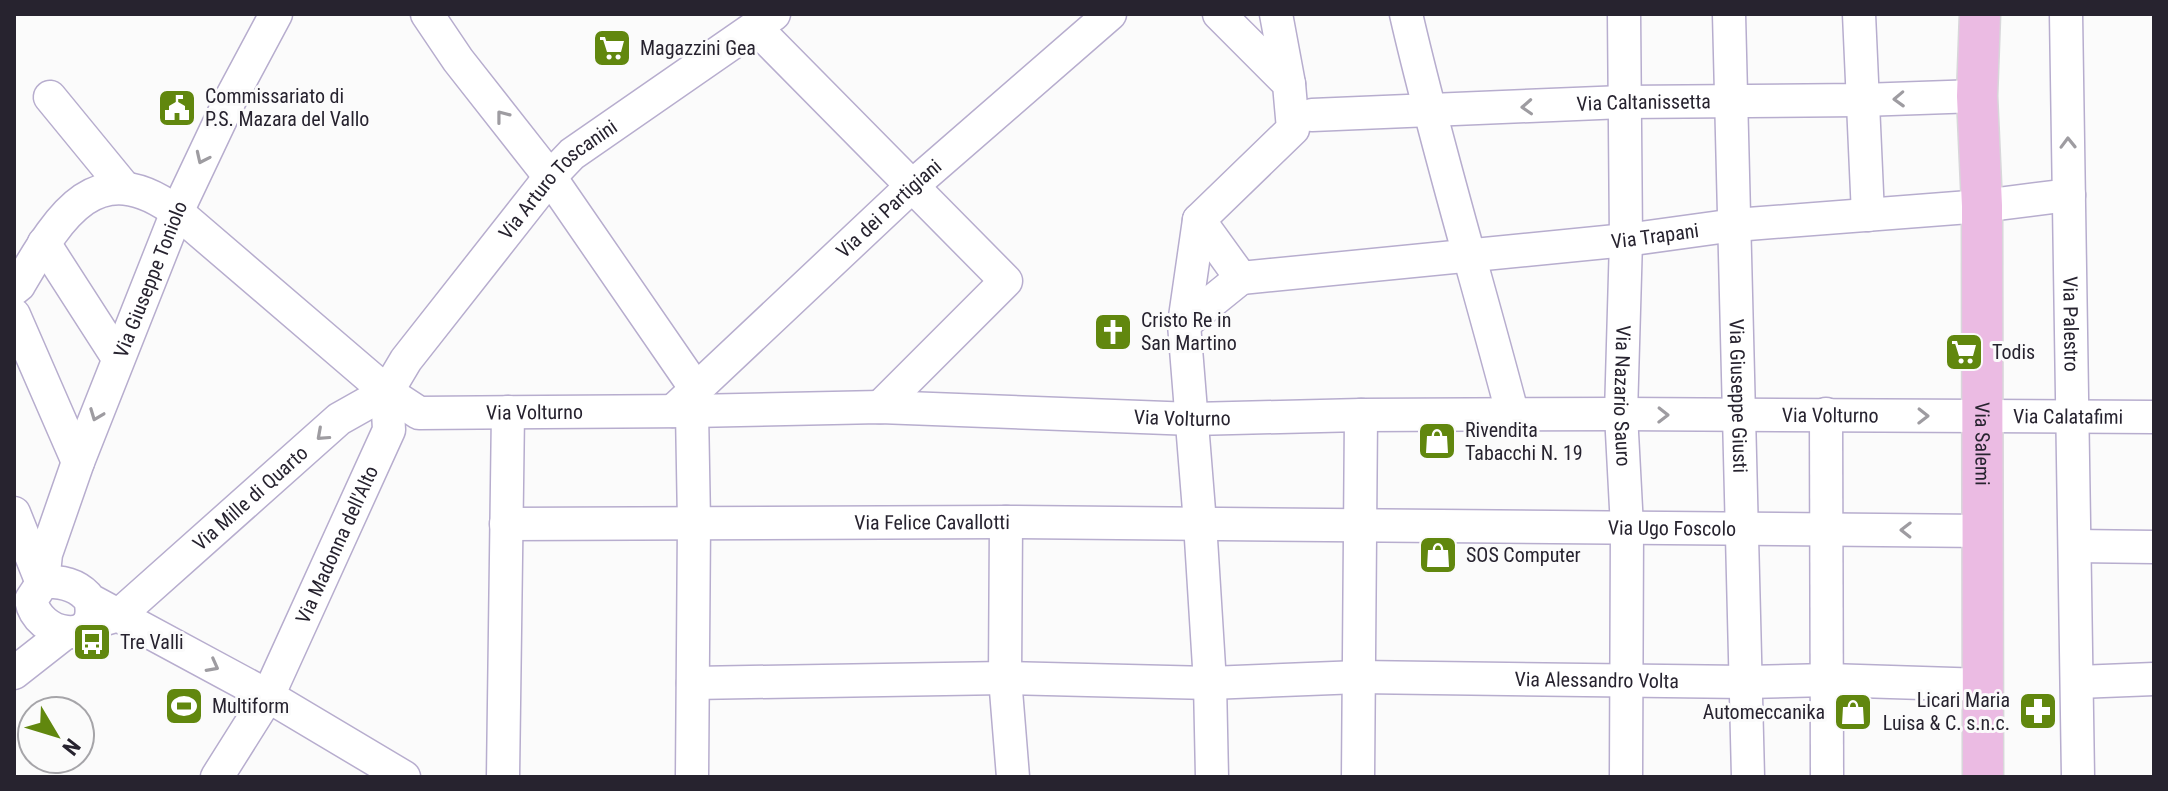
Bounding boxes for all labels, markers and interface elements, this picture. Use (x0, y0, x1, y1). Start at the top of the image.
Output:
supermarket icon: Magazzini Gea (591, 27, 633, 69)
place label: Magazzini Gea (640, 36, 756, 60)
place label: Commissariato di P.S. Mazara del Vallo (205, 84, 369, 131)
public building icon: Commissariato di P.S. Mazara del Vallo (156, 87, 198, 129)
street label: Via Caltanissetta (1576, 89, 1711, 116)
one-way arrow (1892, 90, 1905, 107)
one-way arrow (1520, 98, 1533, 115)
one-way arrow (497, 110, 511, 125)
street label: Via Arturo Toscanini (494, 114, 622, 244)
one-way arrow (2060, 136, 2077, 149)
one-way arrow (196, 150, 212, 164)
street label: Via dei Partigiani (831, 154, 946, 263)
street label: Via Giuseppe Toniolo (109, 197, 192, 361)
street label: Via Trapani (1610, 218, 1700, 253)
street label: Via Palestro (2058, 276, 2084, 372)
place label: Cristo Re in San Martino (1141, 308, 1237, 355)
church icon: Cristo Re in San Martino (1092, 311, 1134, 353)
street label: Via Giuseppe Giusti (1725, 319, 1752, 473)
street label: Via Nazario Sauro (1609, 325, 1636, 467)
supermarket icon: Todis (1943, 331, 1985, 373)
place label: Todis (1992, 340, 2035, 364)
street label: Via Volturno (486, 400, 583, 425)
street label: Via Salemi (1970, 402, 1994, 486)
street label: Via Volturno (1782, 403, 1879, 427)
street label: Via Calatafimi (2013, 404, 2123, 429)
street label: Via Volturno (1133, 405, 1231, 431)
one-way arrow (1657, 406, 1670, 423)
one-way arrow (89, 407, 106, 421)
one-way arrow (1917, 407, 1930, 425)
place label: Rivendita Tabacchi N. 19 (1465, 418, 1583, 465)
shop icon: Rivendita Tabacchi N. 19 (1416, 420, 1458, 462)
one-way arrow (317, 425, 332, 439)
street label: Via Mille di Quarto (188, 441, 313, 556)
street label: Via Madonna dell'Alto (291, 462, 383, 627)
street label: Via Felice Cavallotti (854, 510, 1010, 535)
street label: Via Ugo Foscolo (1608, 516, 1736, 541)
one-way arrow (1899, 521, 1912, 539)
shop icon: SOS Computer (1417, 534, 1459, 576)
place label: SOS Computer (1466, 543, 1581, 567)
bus stop icon: Tre Valli (71, 621, 113, 663)
place label: Tre Valli (120, 630, 184, 654)
one-way arrow (204, 656, 219, 671)
street label: Via Alessandro Volta (1514, 667, 1679, 693)
sports icon: Multiform (163, 685, 205, 727)
place label: Licari Maria Luisa & C. s.n.c. (1883, 688, 2010, 735)
pharmacy icon: Licari Maria Luisa & C. s.n.c. (2017, 690, 2059, 732)
shop icon: Automeccanika (1832, 691, 1874, 733)
place label: Multiform (212, 694, 289, 718)
north arrow (16, 695, 96, 775)
place label: Automeccanika (1703, 700, 1825, 724)
text: N (57, 734, 85, 760)

